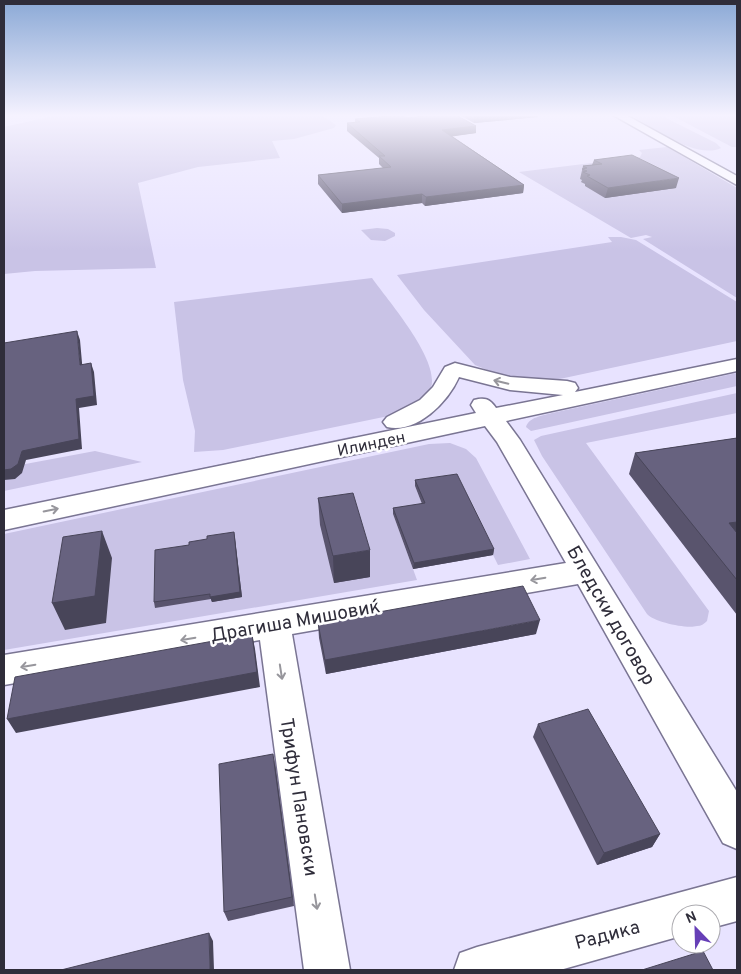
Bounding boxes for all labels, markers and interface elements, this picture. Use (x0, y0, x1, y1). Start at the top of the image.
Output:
one-way arrow (494, 377, 510, 386)
street label: Илинден (336, 428, 407, 462)
one-way arrow (43, 505, 59, 514)
street label: Бледски договор (561, 542, 660, 690)
one-way arrow (530, 574, 546, 584)
street label: Драгиша Мишовиќ (208, 595, 382, 649)
one-way arrow (180, 634, 196, 644)
one-way arrow (20, 661, 36, 671)
one-way arrow (277, 664, 287, 680)
street label: Трифун Пановски (274, 716, 322, 878)
one-way arrow (311, 894, 321, 910)
north arrow (671, 904, 721, 954)
text: N (684, 909, 699, 928)
street label: Радика (572, 916, 643, 956)

